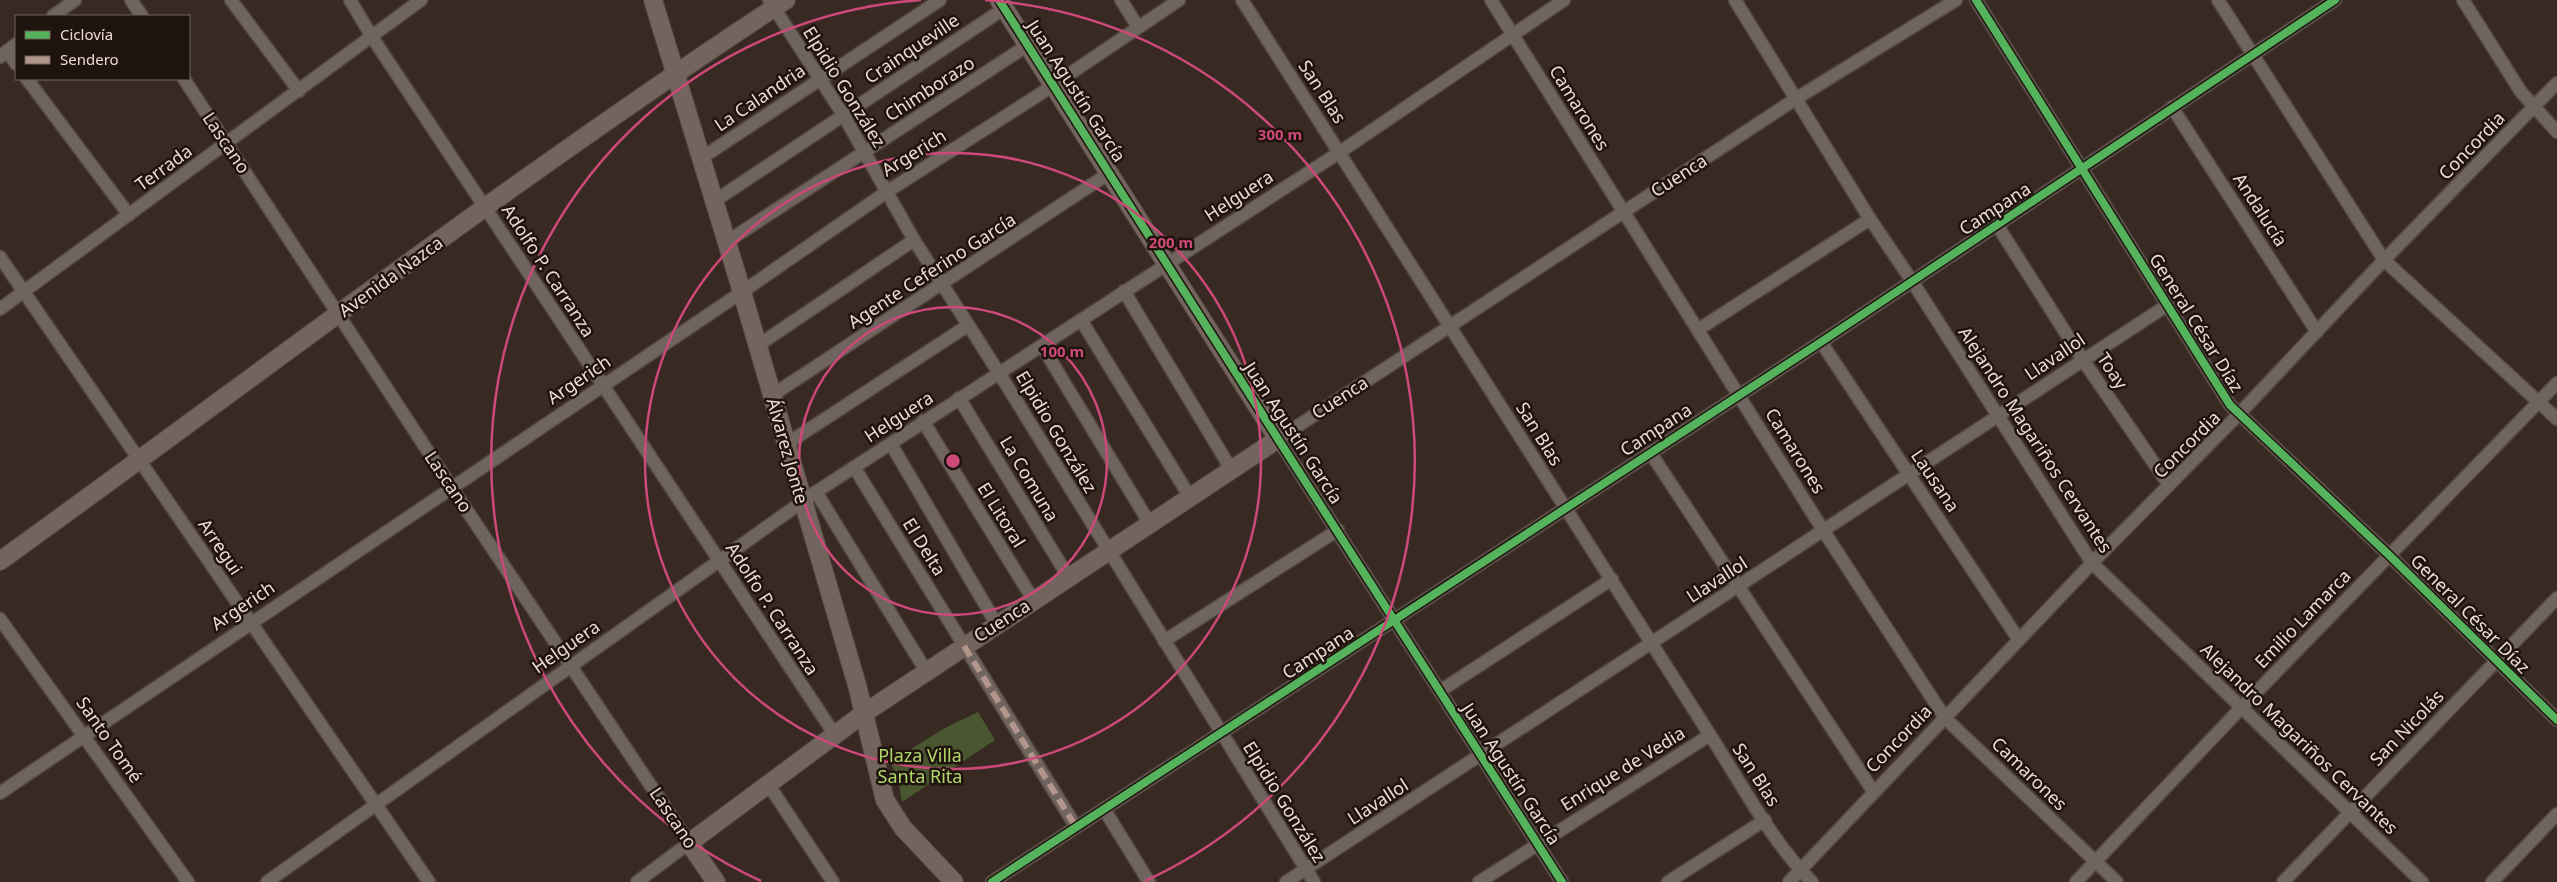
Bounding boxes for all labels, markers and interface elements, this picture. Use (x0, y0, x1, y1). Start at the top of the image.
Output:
street label: Crainqueville (859, 8, 964, 89)
street label: Juan Agustín García (1021, 13, 1132, 166)
legend (15, 15, 190, 80)
street label: Elpidio González (798, 21, 892, 152)
text: Ciclovía (60, 24, 113, 44)
text: Sendero (60, 49, 119, 69)
street label: Chimborazo (880, 50, 979, 126)
street label: San Blas (1293, 55, 1352, 128)
street label: La Calandria (709, 58, 810, 136)
street label: Camarones (1544, 60, 1616, 155)
street label: Concordia (2433, 106, 2510, 185)
street label: Lascano (198, 107, 256, 178)
street label: Argerich (877, 123, 950, 181)
text: 300 m (1258, 124, 1302, 144)
street label: Terrada (130, 138, 197, 196)
street label: Cuenca (1646, 148, 1711, 202)
street label: Helguera (1199, 164, 1278, 226)
street label: Andalucía (2228, 168, 2293, 251)
street label: Campana (1954, 176, 2035, 240)
street label: Adolfo P. Carranza (497, 199, 601, 341)
street label: Agente Ceferino García (843, 207, 1020, 333)
street label: Avenida Nazca (333, 230, 447, 322)
text: 200 m (1149, 232, 1193, 252)
street label: General César Díaz (2144, 248, 2249, 397)
street label: Alejandro Magariños Cervantes (1953, 322, 2118, 557)
street label: Llavallol (2019, 327, 2089, 385)
text: 100 m (1040, 341, 1084, 361)
street label: Toay (2092, 348, 2134, 394)
street label: Argerich (542, 349, 615, 409)
street label: Juan Agustín García (1238, 355, 1349, 508)
street label: Elpidio González (1011, 366, 1103, 497)
street label: Cuenca (1307, 370, 1372, 424)
street label: Helguera (859, 385, 938, 447)
street label: Álvarez Jonte (761, 395, 815, 506)
street label: San Blas (1511, 397, 1569, 470)
street label: Campana (1615, 397, 1696, 461)
street label: Camarones (1760, 403, 1832, 498)
street label: Concordia (2147, 405, 2225, 483)
street label: La Comuna (995, 431, 1065, 526)
street label: Lausana (1906, 444, 1966, 516)
street label: Lascano (420, 446, 478, 517)
centre of rings (944, 452, 962, 470)
street label: El Litoral (972, 477, 1031, 552)
street label: El Delta (898, 513, 952, 580)
street label: Arregui (193, 514, 248, 579)
street label: Adolfo P. Carranza (721, 537, 825, 679)
street label: General César Díaz (2406, 548, 2536, 678)
street label: Llavallol (1681, 551, 1752, 608)
street label: Emilio Lamarca (2249, 564, 2356, 673)
street label: Argerich (206, 575, 279, 635)
street label: Cuenca (969, 593, 1034, 647)
street label: Helguera (527, 614, 604, 678)
street label: Campana (1277, 620, 1358, 684)
street label: Alejandro Magariños Cervantes (2196, 637, 2404, 839)
street label: San Nicolás (2364, 684, 2449, 771)
street label: Santo Tomé (71, 692, 148, 787)
street label: Juan Agustín García (1456, 696, 1567, 849)
street label: Concordia (1860, 699, 1937, 778)
street label: Enrique de Vedia (1556, 720, 1689, 816)
street label: Camarones (1987, 731, 2073, 815)
street label: Elpidio González (1238, 736, 1332, 867)
street label: San Blas (1727, 738, 1786, 811)
park label: Plaza Villa Santa Rita (878, 743, 962, 788)
street label: Llavallol (1342, 773, 1413, 830)
street label: Lascano (645, 782, 703, 853)

